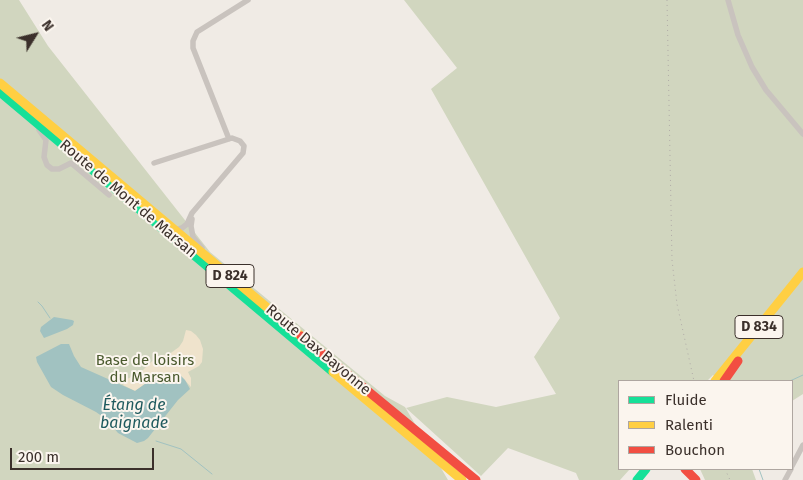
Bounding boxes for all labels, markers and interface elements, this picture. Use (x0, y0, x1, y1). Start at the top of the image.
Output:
north arrow (10, 10, 60, 60)
text: N (38, 17, 57, 35)
street label: Route de Mont de Marsan (56, 136, 200, 262)
road number: D 824 (206, 264, 254, 288)
street label: Route Dax Bayonne (262, 301, 374, 399)
road number: D 834 (735, 316, 783, 338)
park label: Base de loisirs du Marsan (96, 352, 194, 387)
legend (618, 380, 793, 470)
text: Fluide (665, 391, 707, 409)
water label: Étang de baignade (100, 396, 168, 434)
text: Ralenti (665, 416, 713, 434)
scale bar (12, 438, 156, 470)
text: Bouchon (665, 441, 725, 459)
text: 200 m (18, 448, 59, 466)

